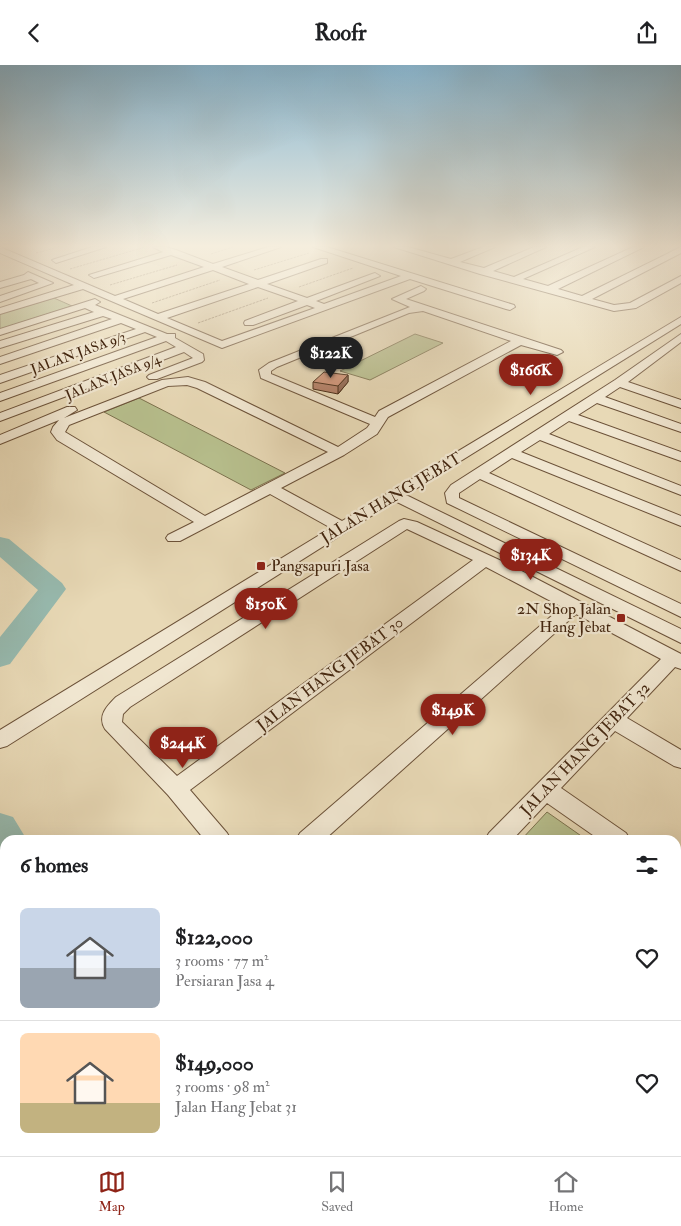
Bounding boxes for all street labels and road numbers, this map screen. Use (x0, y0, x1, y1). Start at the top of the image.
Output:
street label: JALAN JASA 9/3 (27, 328, 128, 378)
street label: JALAN JASA 9/4 (62, 350, 165, 404)
street label: JALAN HANG JEBAT (316, 448, 466, 549)
street label: JALAN HANG JEBAT 30 (252, 612, 408, 737)
street label: JALAN HANG JEBAT 32 (515, 678, 655, 821)

